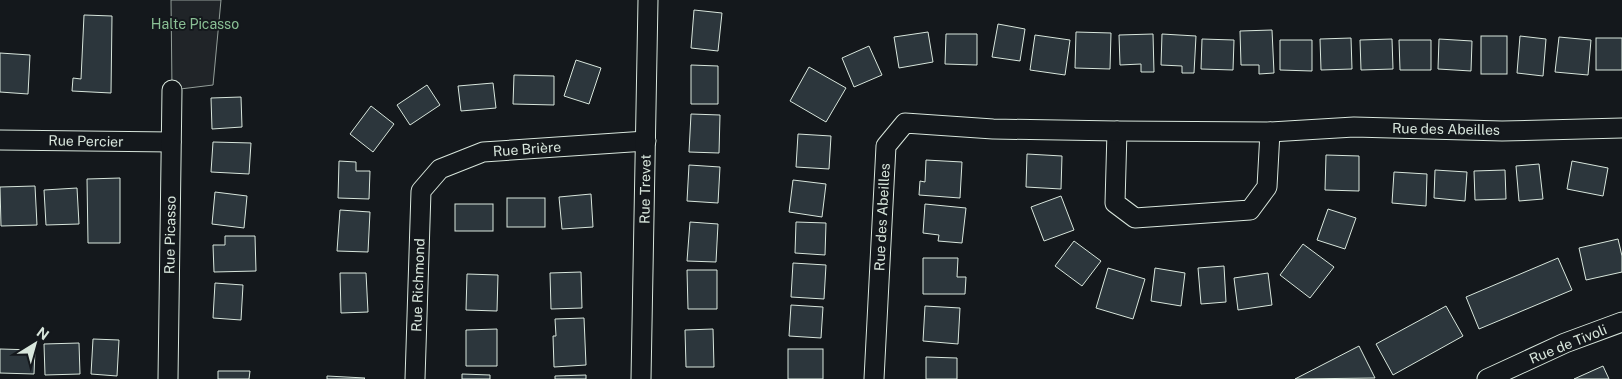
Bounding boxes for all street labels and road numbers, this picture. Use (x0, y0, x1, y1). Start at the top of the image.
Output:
street label: Rue des Abeilles (1392, 120, 1500, 138)
street label: Rue Percier (48, 132, 124, 150)
street label: Rue Brière (492, 139, 562, 159)
street label: Rue Trevet (636, 154, 654, 224)
street label: Rue des Abeilles (871, 163, 893, 271)
street label: Rue Picasso (161, 196, 179, 274)
street label: Rue Richmond (408, 238, 428, 332)
street label: Rue de Tivoli (1527, 321, 1609, 367)

